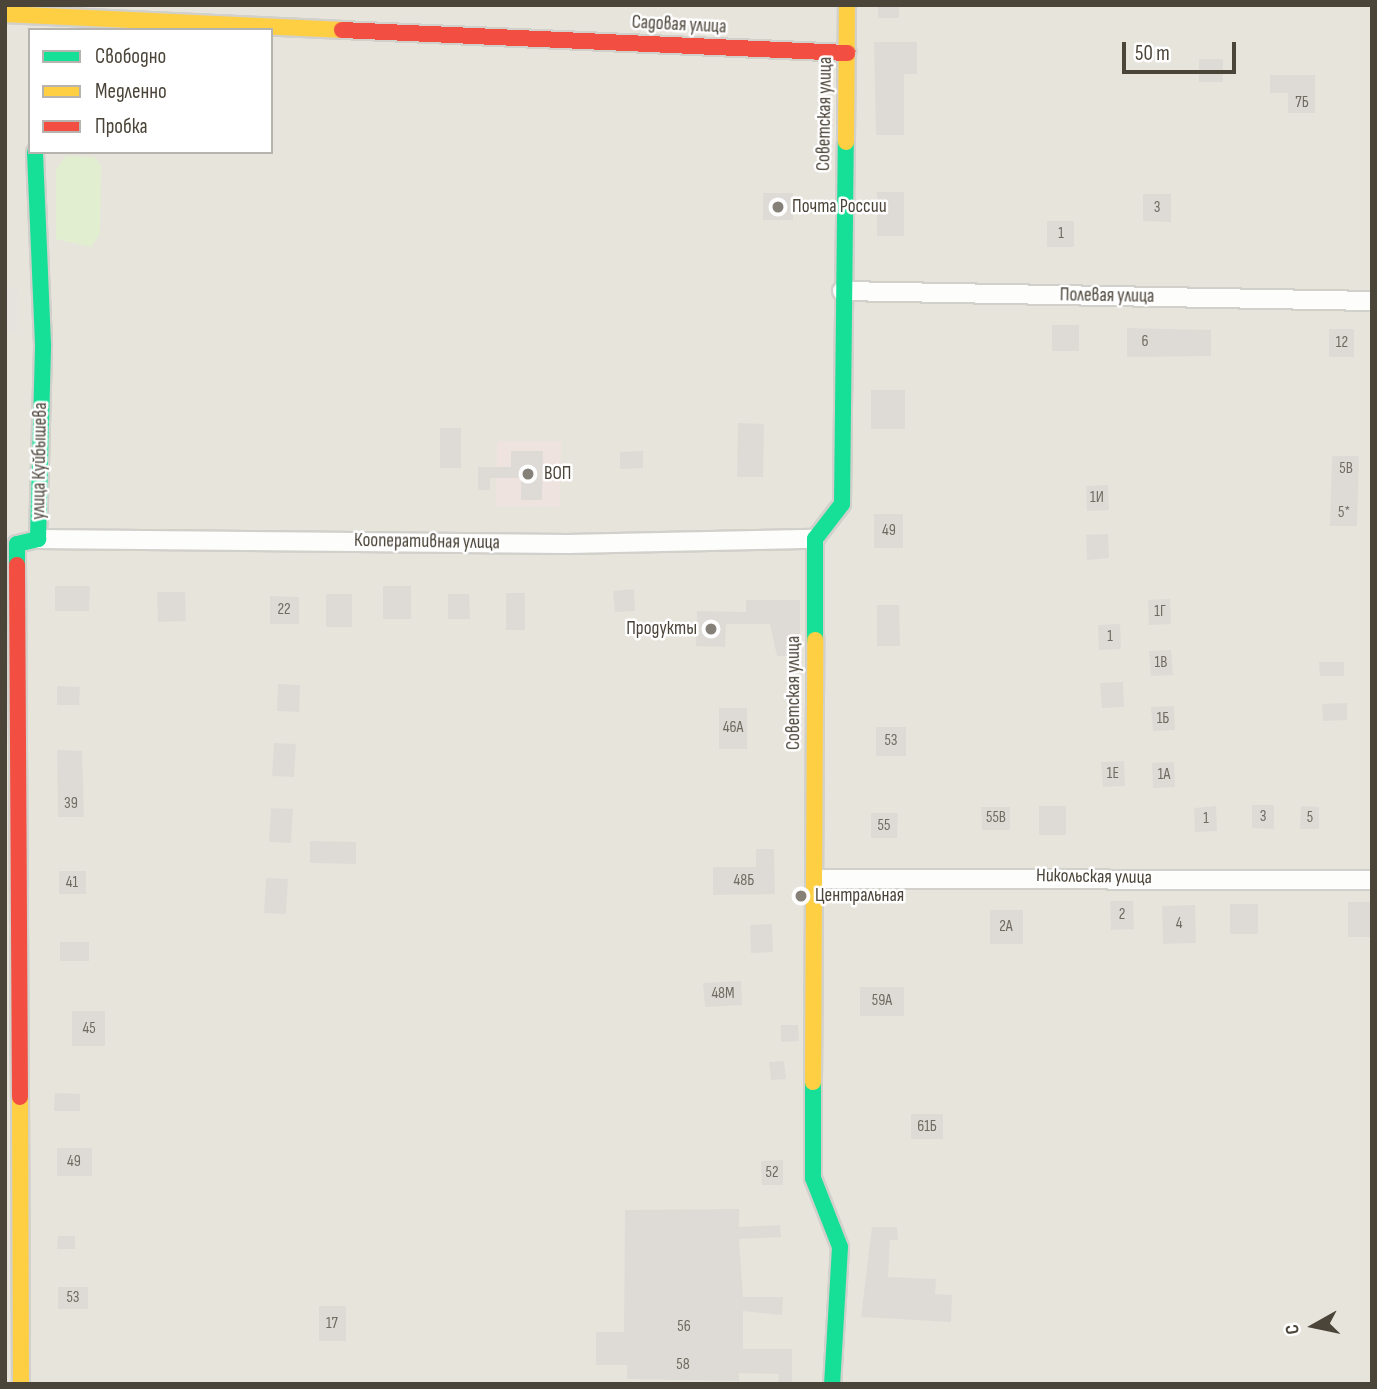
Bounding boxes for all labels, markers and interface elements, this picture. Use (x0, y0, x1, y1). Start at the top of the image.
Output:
street label: Садовая улица (631, 11, 727, 39)
legend (28, 28, 273, 154)
scale bar (1125, 28, 1239, 72)
text: 50 m (1135, 41, 1170, 66)
text: Свободно (95, 44, 166, 69)
street label: Советская улица (813, 57, 837, 171)
text: Медленно (95, 79, 167, 104)
house number: 7Б (1295, 93, 1309, 113)
text: Пробка (95, 114, 148, 139)
place label: Почта России (792, 196, 887, 218)
house number: 3 (1154, 198, 1160, 218)
marker: Почта России (770, 199, 786, 215)
house number: 1 (1058, 224, 1064, 244)
street label: Полевая улица (1059, 284, 1155, 308)
house number: 6 (1141, 332, 1149, 352)
house number: 12 (1336, 333, 1348, 353)
street label: улица Куйбышева (28, 402, 52, 520)
house number: 5В (1339, 459, 1353, 479)
place label: ВОП (544, 463, 571, 485)
marker: ВОП (518, 464, 538, 484)
house number: 1И (1090, 488, 1104, 508)
house number: 5* (1338, 503, 1350, 523)
house number: 49 (882, 521, 896, 541)
street label: Кооперативная улица (354, 529, 500, 555)
house number: 22 (277, 600, 291, 620)
house number: 1Г (1154, 602, 1166, 622)
place label: Продукты (626, 618, 697, 640)
marker: Продукты (703, 621, 719, 637)
house number: 1 (1107, 627, 1113, 647)
street label: Советская улица (783, 636, 805, 750)
house number: 1В (1155, 653, 1167, 673)
house number: 1Б (1157, 709, 1169, 729)
house number: 46А (723, 718, 743, 738)
house number: 53 (884, 731, 898, 751)
house number: 1Е (1107, 764, 1119, 784)
house number: 1А (1158, 765, 1170, 785)
house number: 39 (64, 794, 78, 814)
house number: 3 (1260, 807, 1266, 827)
house number: 55В (986, 808, 1006, 828)
house number: 5 (1307, 808, 1313, 828)
house number: 1 (1203, 809, 1209, 829)
house number: 55 (878, 816, 890, 836)
street label: Никольская улица (1036, 865, 1152, 889)
house number: 48Б (734, 871, 754, 891)
house number: 41 (66, 873, 78, 893)
place label: Центральная (815, 885, 904, 907)
marker: Центральная (793, 888, 809, 904)
house number: 2 (1119, 905, 1125, 925)
house number: 4 (1176, 914, 1182, 934)
house number: 2А (999, 917, 1013, 937)
house number: 48М (711, 984, 735, 1004)
house number: 59А (872, 991, 892, 1011)
house number: 45 (82, 1019, 96, 1039)
house number: 61Б (917, 1117, 937, 1137)
house number: 49 (67, 1152, 81, 1172)
house number: 52 (765, 1163, 779, 1183)
house number: 53 (66, 1288, 80, 1308)
north arrow (1279, 1291, 1349, 1361)
house number: 17 (326, 1314, 338, 1334)
house number: 56 (677, 1317, 691, 1337)
text: С (1281, 1323, 1305, 1336)
house number: 58 (676, 1355, 690, 1375)

